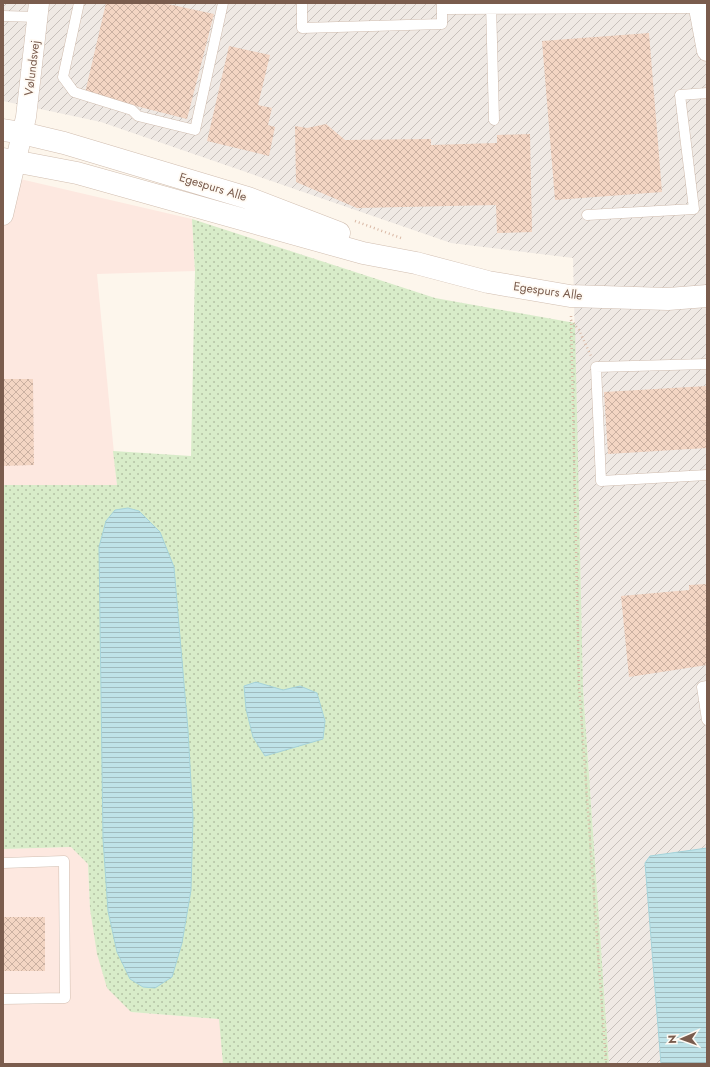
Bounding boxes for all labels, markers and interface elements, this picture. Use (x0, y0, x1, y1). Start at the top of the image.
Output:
street label: Vølundsvej (20, 39, 44, 97)
street label: Egespurs Alle (177, 168, 249, 206)
street label: Egespurs Alle (512, 277, 584, 305)
north arrow (662, 1019, 702, 1059)
text: N (664, 1035, 680, 1044)

